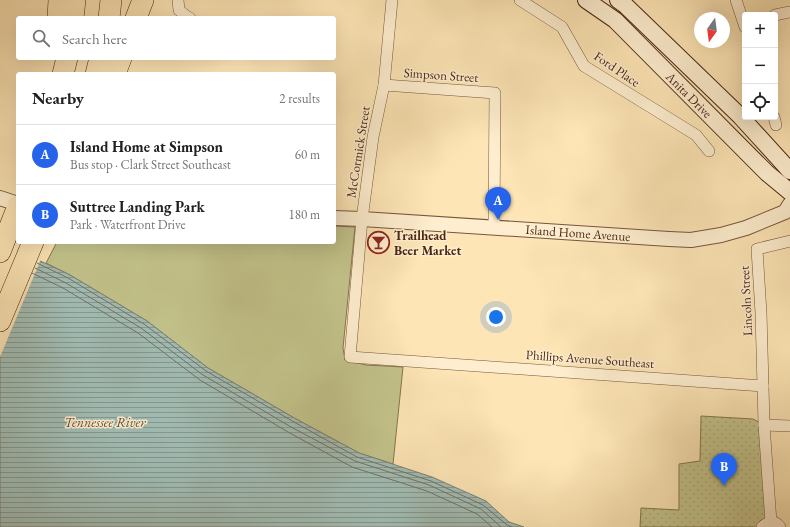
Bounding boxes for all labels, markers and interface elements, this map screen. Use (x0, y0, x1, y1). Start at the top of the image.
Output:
north arrow (694, 12, 730, 48)
map controls (742, 12, 778, 120)
button: + (742, 12, 778, 48)
search box (16, 16, 336, 60)
icon: search (30, 27, 52, 49)
text: Search here (62, 29, 127, 48)
street label: Ford Place (591, 47, 643, 91)
button: − (742, 48, 778, 84)
street label: Simpson Street (403, 64, 479, 86)
street label: Anita Drive (662, 68, 716, 122)
button: locate (742, 84, 778, 120)
text: Nearby (32, 87, 84, 109)
text: 2 results (279, 90, 320, 107)
street label: McCormick Street (342, 105, 374, 199)
text: Island Home at Simpson (70, 137, 223, 156)
text: A (40, 146, 50, 163)
text: 60 m (295, 146, 320, 163)
text: Bus stop · Clark Street Southeast (70, 156, 231, 173)
pin: A (485, 187, 511, 220)
text: Suttree Landing Park (70, 197, 205, 216)
text: B (41, 206, 49, 223)
text: 180 m (289, 206, 320, 223)
text: Park · Waterfront Drive (70, 216, 185, 233)
street label: Island Home Avenue (525, 221, 631, 245)
place label: Trailhead Beer Market (394, 227, 461, 259)
bar icon: Trailhead Beer Market (366, 229, 392, 255)
street label: Lincoln Street (736, 266, 756, 336)
your location (486, 307, 506, 327)
street label: Phillips Avenue Southeast (525, 346, 655, 372)
water label: Tennessee River (64, 413, 146, 431)
pin: B (711, 453, 737, 486)

